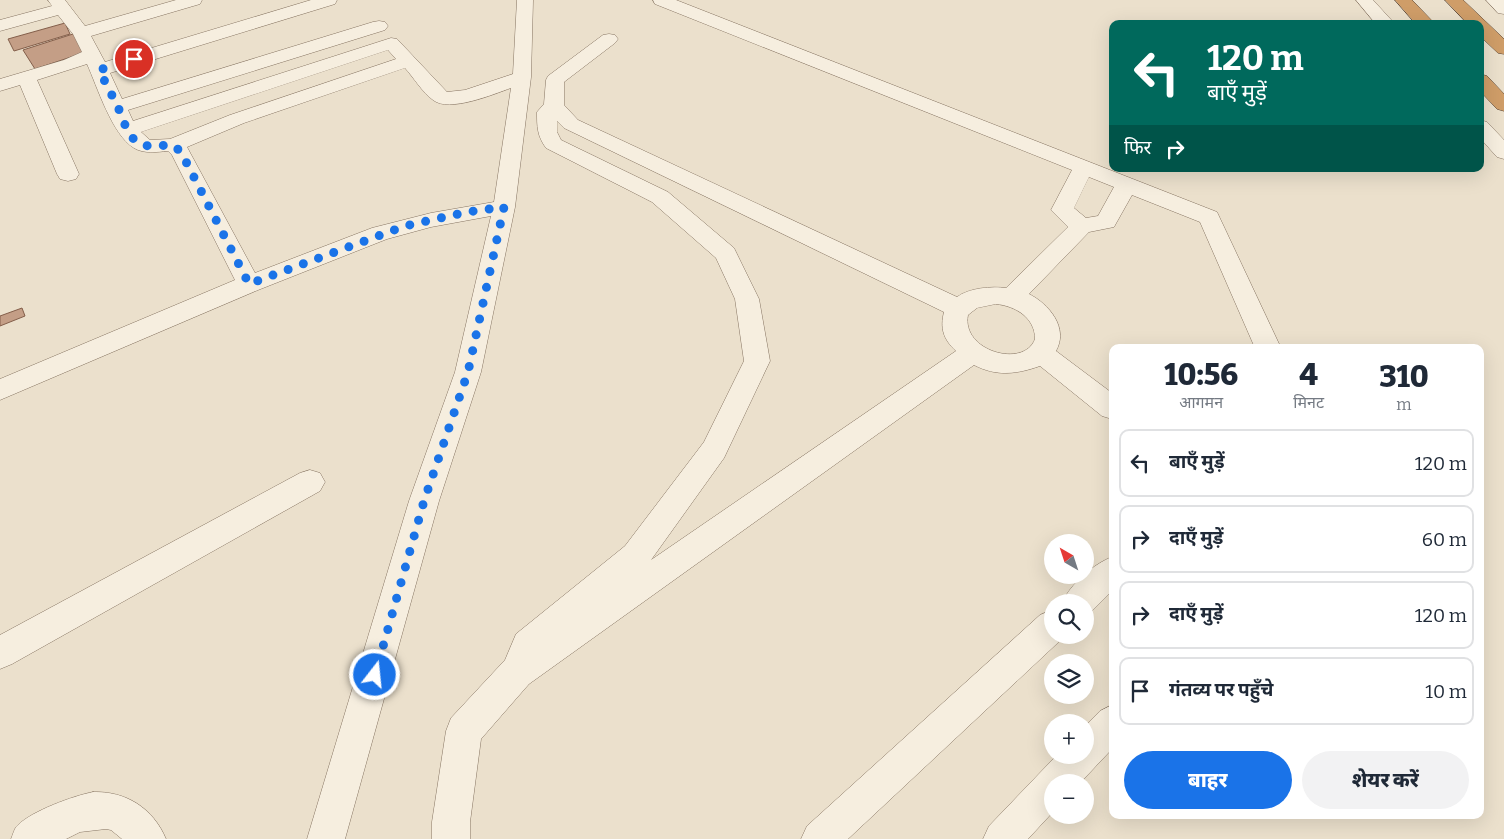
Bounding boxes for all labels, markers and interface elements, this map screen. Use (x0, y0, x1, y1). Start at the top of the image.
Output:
text: 120 m (1207, 37, 1304, 79)
pin (113, 38, 155, 80)
icon: left (1124, 40, 1189, 105)
icon: arrive (120, 45, 148, 73)
text: बाएँ मुड़ें (1207, 79, 1267, 106)
icon: right (1161, 135, 1189, 163)
text: फिर (1124, 136, 1151, 159)
text: 10:56 (1164, 357, 1238, 393)
text: 4 (1299, 357, 1318, 393)
text: 310 (1379, 359, 1429, 395)
text: आगमन (1179, 393, 1223, 412)
text: मिनट (1293, 393, 1324, 412)
text: m (1396, 395, 1412, 414)
icon: left (1126, 449, 1154, 477)
text: बाएँ मुड़ें (1169, 450, 1225, 473)
text: 120 m (1415, 452, 1467, 475)
icon: right (1126, 525, 1154, 553)
text: दाएँ मुड़ें (1169, 526, 1223, 549)
text: 60 m (1422, 528, 1467, 551)
north arrow (1044, 534, 1094, 584)
map controls (1044, 534, 1094, 824)
button: search (1044, 594, 1094, 644)
icon: right (1126, 601, 1154, 629)
text: दाएँ मुड़ें (1169, 602, 1223, 625)
text: 120 m (1415, 604, 1467, 627)
position arrow (348, 648, 400, 700)
button: layers (1044, 654, 1094, 704)
icon: arrive (1126, 677, 1154, 705)
text: गंतव्य पर पहुँचे (1169, 678, 1274, 701)
text: 10 m (1425, 680, 1467, 703)
button: + (1044, 714, 1094, 764)
button: बाहर (1124, 751, 1292, 809)
button: शेयर करें (1302, 751, 1469, 809)
button: − (1044, 774, 1094, 824)

